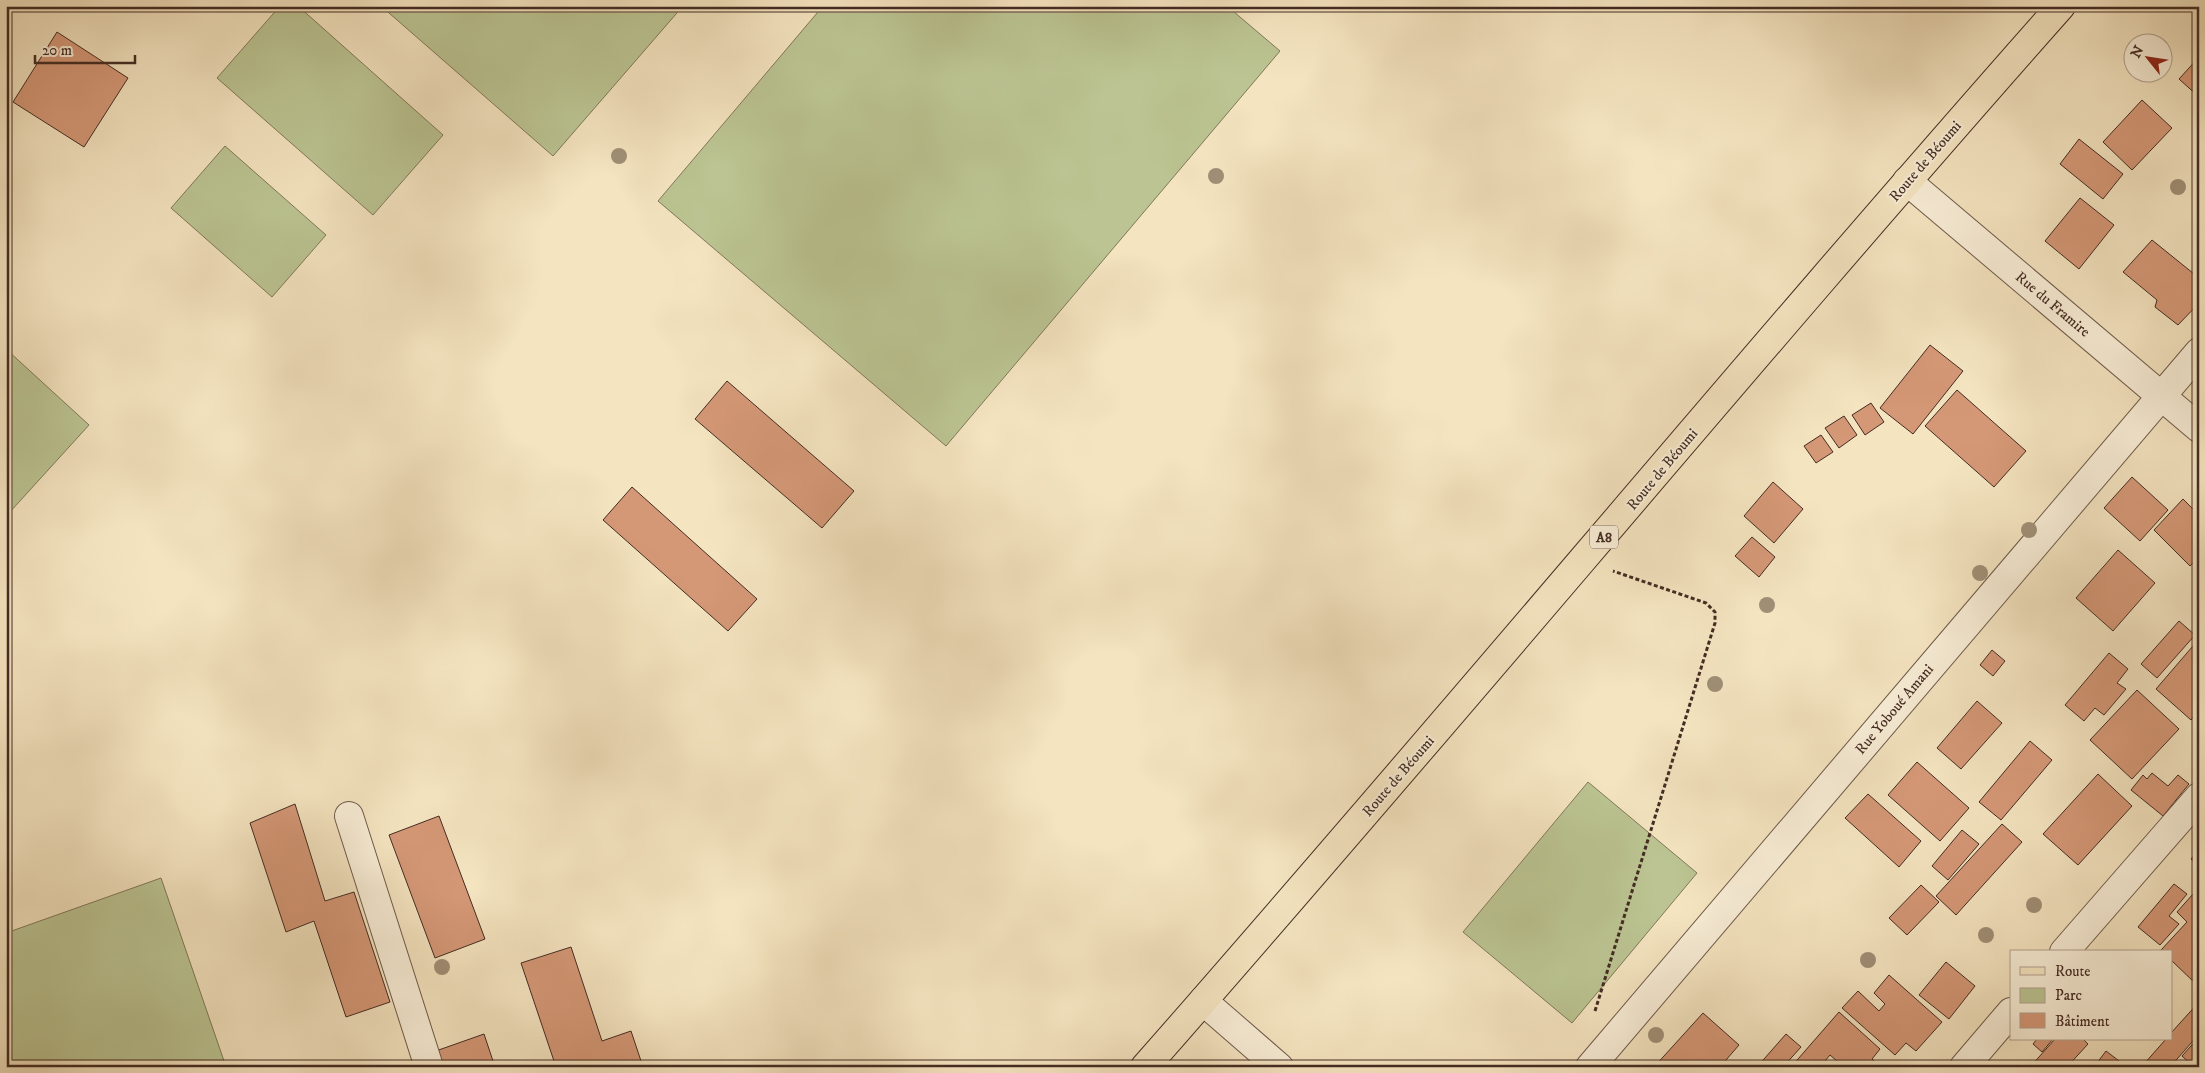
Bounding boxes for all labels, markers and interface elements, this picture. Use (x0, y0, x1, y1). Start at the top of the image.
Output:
scale bar (35, 32, 135, 64)
north arrow (2122, 32, 2172, 82)
text: 20 m (42, 41, 72, 60)
text: N (2127, 42, 2149, 61)
street label: Route de Béoumi (1885, 117, 1966, 206)
street label: Rue du Framire (2011, 268, 2094, 341)
street label: Route de Béoumi (1623, 424, 1702, 514)
road number: A8 (1590, 526, 1618, 548)
street label: Rue Yoboué Amani (1851, 660, 1938, 758)
street label: Route de Béoumi (1358, 732, 1439, 821)
legend (2010, 950, 2172, 1040)
text: Route (2055, 962, 2090, 981)
text: Parc (2055, 986, 2083, 1005)
text: Bâtiment (2055, 1012, 2110, 1031)

